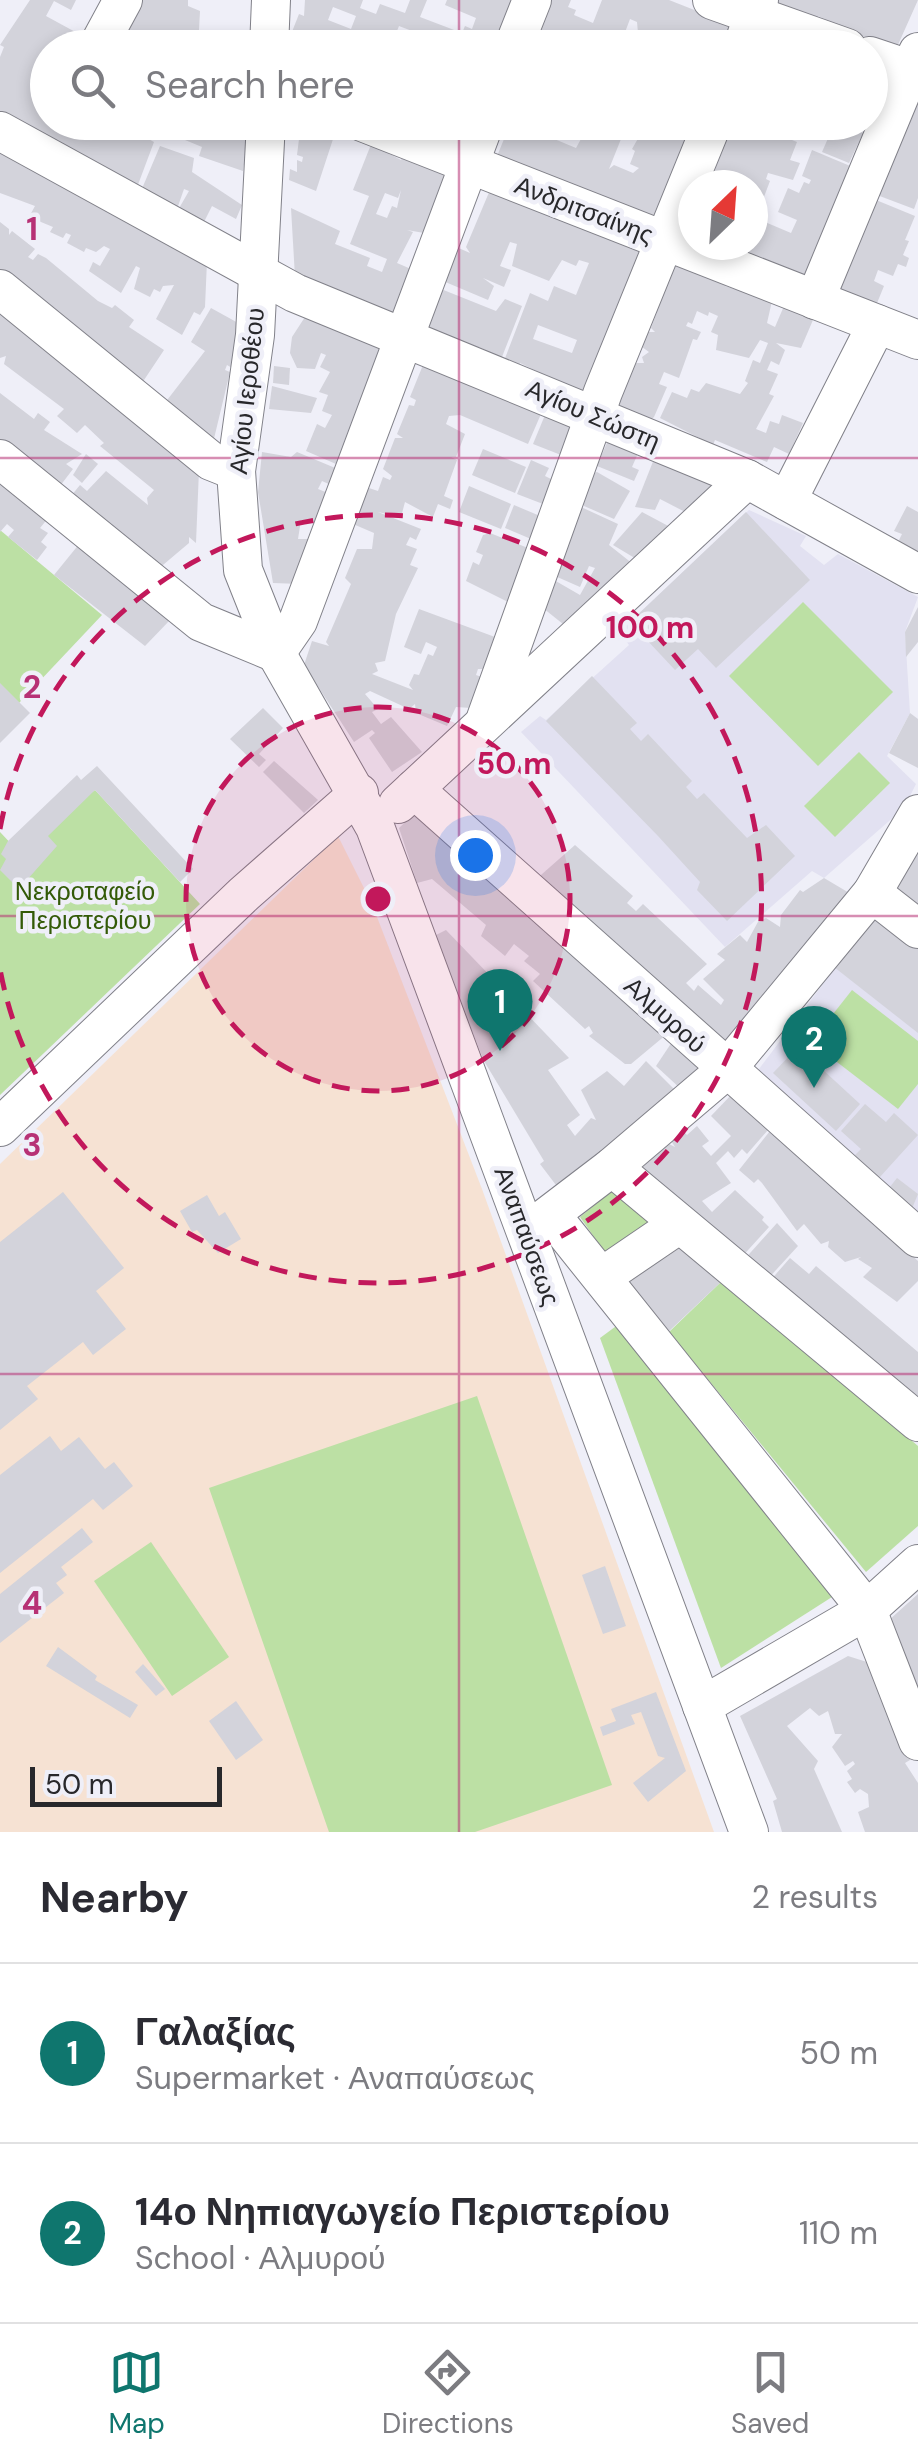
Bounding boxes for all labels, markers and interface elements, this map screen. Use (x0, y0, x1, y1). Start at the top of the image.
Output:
search box (30, 30, 888, 140)
icon: search (65, 58, 120, 113)
text: Search here (145, 60, 355, 110)
street label: Ανδριτσαίνης (510, 168, 658, 252)
north arrow (678, 170, 768, 260)
text: 1 (26, 208, 38, 250)
street label: Αγίου Ιεροθέου (222, 306, 272, 476)
street label: Αγίου Σώστη (521, 372, 665, 458)
text: 100 m (606, 608, 694, 647)
text: 2 (23, 666, 41, 708)
text: 50 m (476, 744, 552, 783)
your location (450, 830, 501, 881)
park label: Νεκροταφείο Περιστερίου (15, 875, 155, 937)
centre of rings (360, 881, 396, 917)
pin: 1 (468, 968, 532, 1051)
street label: Αλμυρού (617, 970, 713, 1060)
pin: 2 (782, 1006, 846, 1088)
text: 3 (22, 1124, 42, 1166)
street label: Αναπαύσεως (487, 1162, 567, 1310)
text: 4 (22, 1582, 42, 1624)
scale bar (30, 1762, 222, 1806)
text: 50 m (45, 1766, 114, 1803)
text: Nearby (40, 1870, 189, 1925)
text: 2 results (752, 1876, 878, 1918)
text: Γαλαξίας (135, 2007, 296, 2057)
text: 1 (67, 2032, 78, 2074)
text: 50 m (800, 2032, 878, 2074)
text: Supermarket · Αναπαύσεως (135, 2057, 535, 2099)
text: 14ο Νηπιαγωγείο Περιστερίου (135, 2187, 670, 2237)
text: 2 (63, 2212, 82, 2254)
text: 110 m (799, 2212, 878, 2254)
text: School · Αλμυρού (135, 2237, 386, 2279)
tab: Map (109, 2345, 165, 2442)
tab: Directions (382, 2345, 514, 2442)
tab: Saved (731, 2345, 809, 2442)

